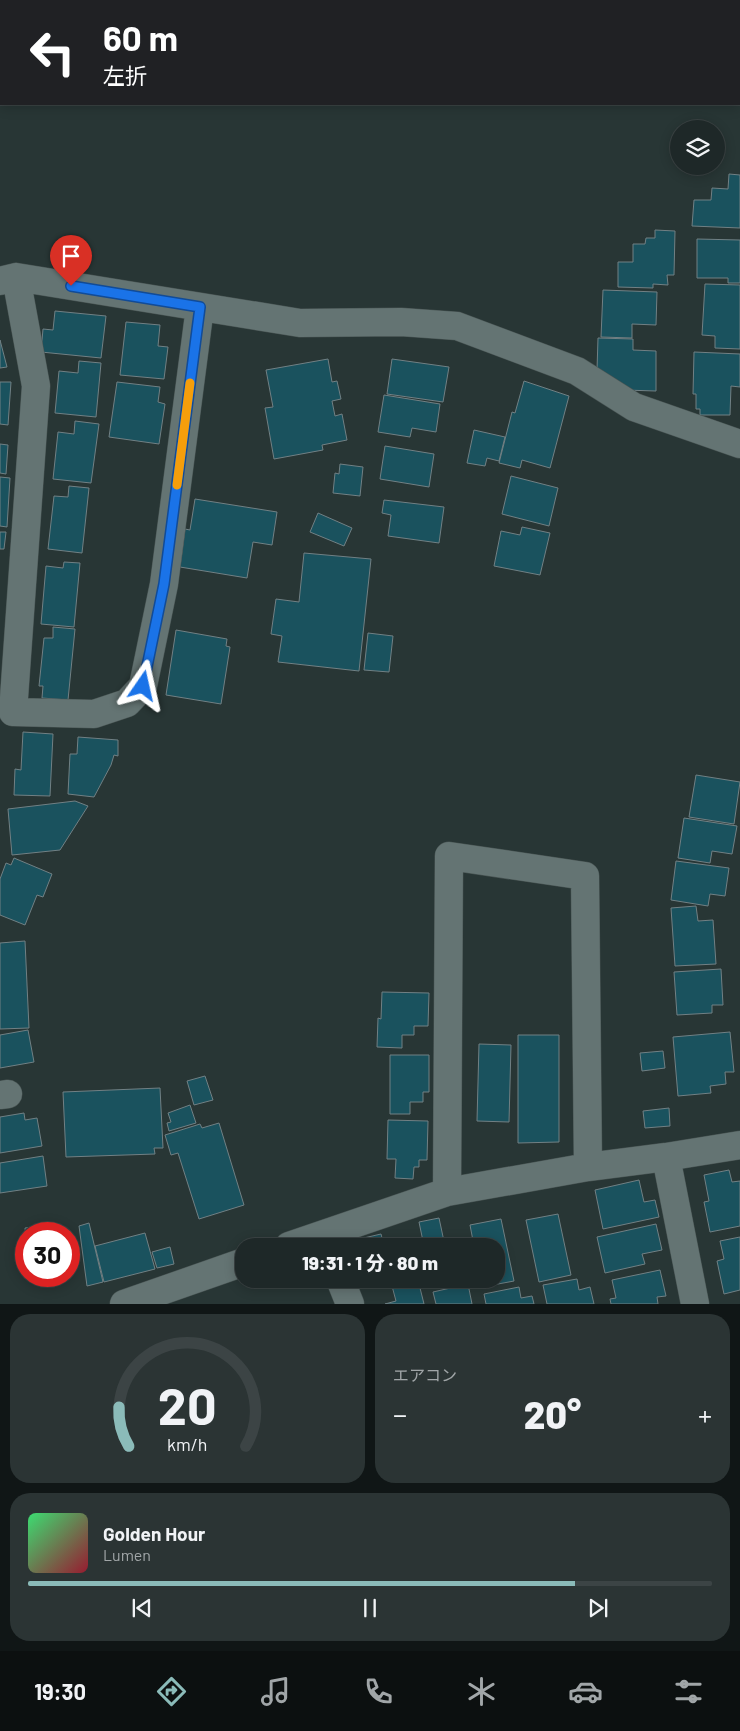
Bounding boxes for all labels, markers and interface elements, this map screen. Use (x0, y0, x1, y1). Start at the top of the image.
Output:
text: 60 m (103, 16, 178, 58)
icon: left (20, 20, 85, 85)
text: 左折 (103, 62, 147, 88)
map controls (670, 120, 725, 175)
button: layers (670, 120, 725, 175)
pin (50, 235, 92, 286)
icon: arrive (57, 242, 85, 270)
position arrow (116, 659, 168, 711)
speed limit sign: 30 (15, 1222, 80, 1287)
text: 19:31 · 1 分 · 80 m (302, 1251, 438, 1274)
text: エアコン (393, 1365, 457, 1384)
text: 20 (158, 1373, 217, 1435)
text: 20° (524, 1391, 581, 1437)
text: − (393, 1397, 407, 1431)
text: + (698, 1397, 712, 1431)
text: km/h (167, 1433, 208, 1455)
text: Golden Hour (103, 1522, 205, 1545)
text: Lumen (103, 1545, 151, 1564)
icon: previous (128, 1594, 156, 1622)
icon: pause (356, 1594, 384, 1622)
icon: next (584, 1594, 612, 1622)
icon: directions (154, 1674, 189, 1709)
icon: music (258, 1674, 293, 1709)
icon: phone (361, 1674, 396, 1709)
icon: climate (464, 1674, 499, 1709)
icon: car (568, 1674, 603, 1709)
icon: filters (671, 1674, 706, 1709)
text: 19:30 (34, 1678, 86, 1704)

